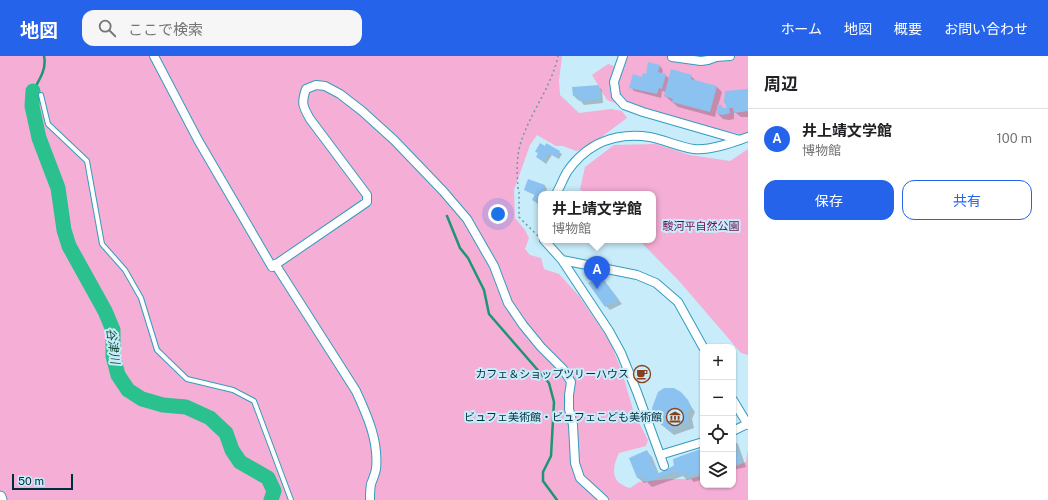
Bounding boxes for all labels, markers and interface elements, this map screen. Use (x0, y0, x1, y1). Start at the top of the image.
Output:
search box (82, 10, 362, 46)
icon: search (96, 17, 118, 39)
text: 地図 (20, 19, 58, 41)
text: ここで検索 (128, 21, 203, 38)
text: ホーム (780, 21, 822, 37)
text: 地図 (844, 21, 872, 37)
text: 概要 (894, 21, 922, 37)
text: お問い合わせ (944, 21, 1028, 37)
text: 周辺 (764, 74, 798, 94)
text: 井上靖文学館 (802, 122, 892, 139)
text: A (772, 131, 782, 146)
text: 100 m (996, 131, 1032, 146)
text: 博物館 (802, 143, 841, 158)
button: 保存 (764, 180, 894, 220)
button: 共有 (902, 180, 1032, 220)
popup (538, 191, 656, 243)
text: 井上靖文学館 (552, 200, 642, 217)
your location (488, 204, 508, 224)
park label: 駿河平自然公園 (663, 220, 740, 232)
text: 博物館 (552, 221, 591, 236)
pin: A (584, 256, 610, 289)
water label: 谷津川 (104, 327, 123, 367)
map controls (700, 344, 736, 488)
button: + (700, 344, 736, 380)
cafe icon: カフェ＆ショップツリーハウス (632, 364, 652, 384)
place label: カフェ＆ショップツリーハウス (475, 368, 629, 380)
button: − (700, 380, 736, 416)
museum icon: ビュフェ美術館・ビュフェこども美術館 (665, 407, 685, 427)
place label: ビュフェ美術館・ビュフェこども美術館 (464, 411, 662, 423)
button: locate (700, 416, 736, 452)
button: layers (700, 452, 736, 488)
scale bar (12, 472, 73, 491)
text: 50 m (18, 475, 44, 487)

